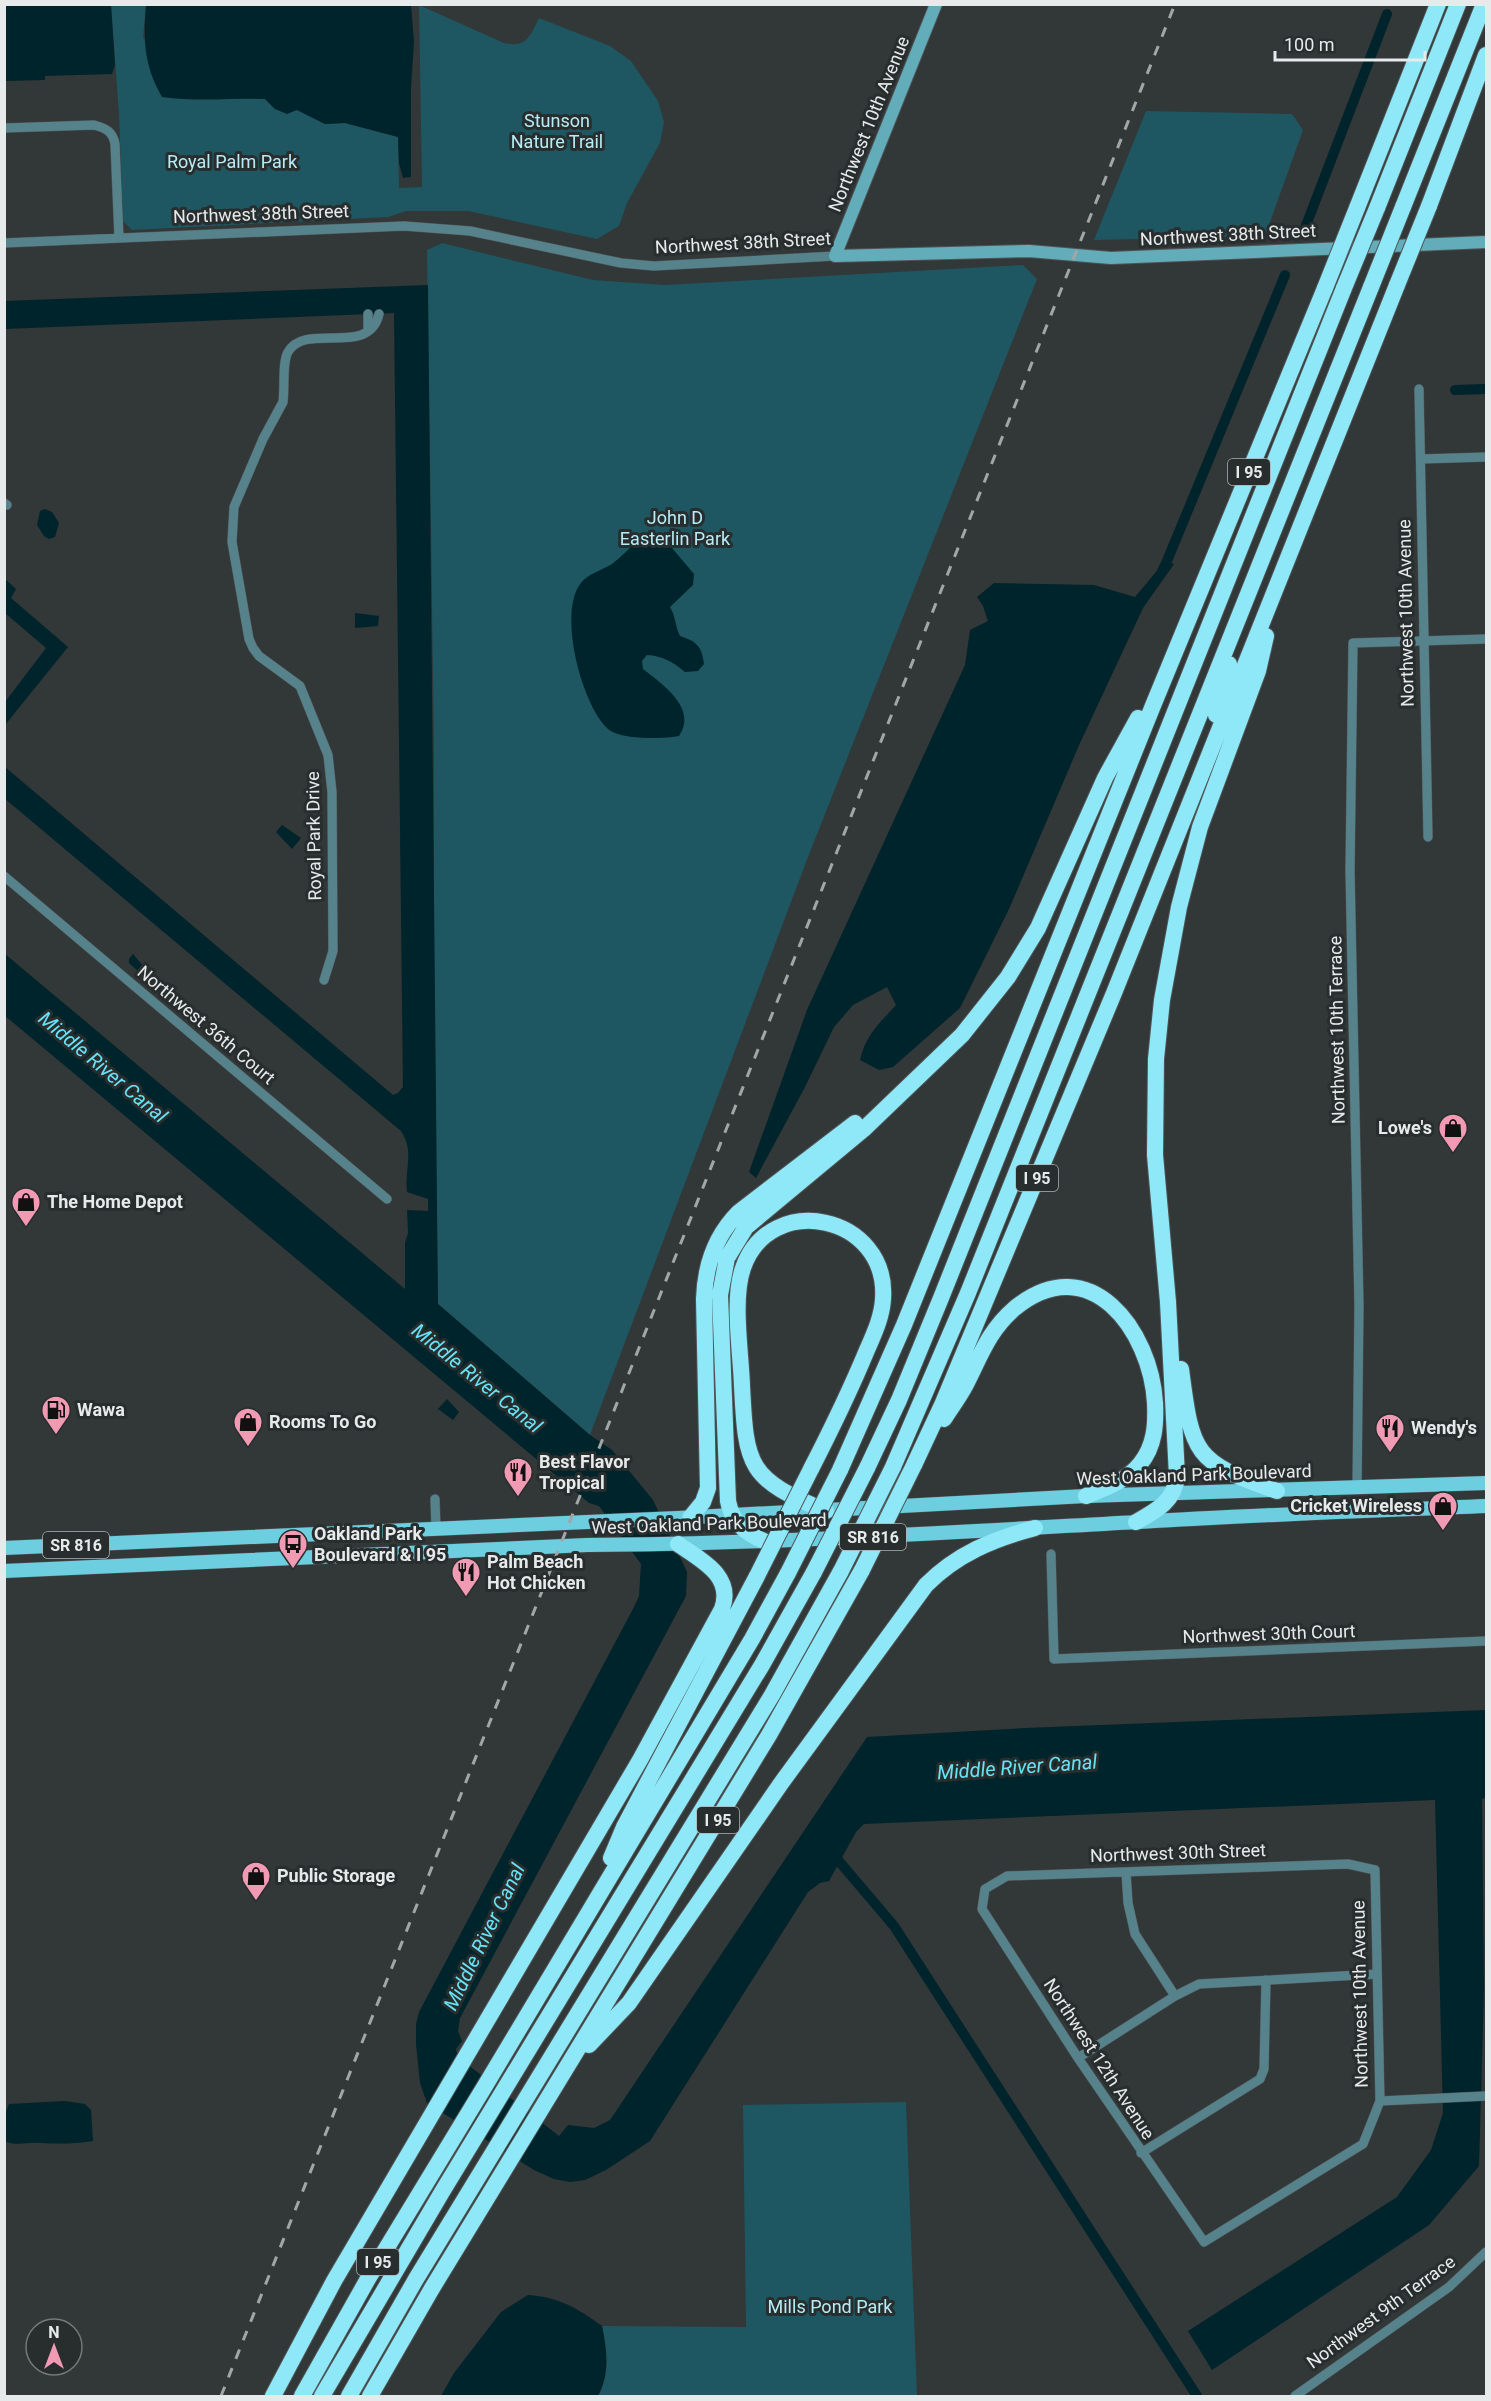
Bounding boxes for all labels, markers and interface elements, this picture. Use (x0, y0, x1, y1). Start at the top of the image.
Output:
scale bar (1275, 24, 1425, 62)
street label: Northwest 10th Avenue (824, 33, 913, 215)
text: 100 m (1284, 34, 1335, 55)
park label: Stunson Nature Trail (511, 110, 603, 152)
park label: Royal Palm Park (167, 151, 298, 172)
street label: Northwest 38th Street (173, 200, 349, 227)
street label: Northwest 38th Street (1139, 219, 1317, 250)
street label: Northwest 38th Street (654, 227, 832, 258)
road number: I 95 (1228, 459, 1270, 485)
park label: John D Easterlin Park (620, 507, 731, 549)
street label: Northwest 10th Avenue (1393, 519, 1418, 707)
street label: Royal Park Drive (302, 771, 325, 901)
street label: Northwest 10th Terrace (1324, 936, 1349, 1124)
street label: Northwest 36th Court (133, 961, 279, 1088)
water label: Middle River Canal (34, 1006, 172, 1128)
shop icon: Lowe's (1437, 1112, 1469, 1154)
place label: Lowe's (1378, 1117, 1432, 1138)
road number: I 95 (1016, 1165, 1058, 1191)
shop icon: The Home Depot (10, 1186, 42, 1228)
place label: The Home Depot (47, 1191, 183, 1212)
water label: Middle River Canal (407, 1318, 547, 1438)
fuel station icon: Wawa (40, 1394, 72, 1436)
place label: Wawa (77, 1399, 125, 1420)
shop icon: Rooms To Go (232, 1406, 264, 1448)
place label: Rooms To Go (269, 1411, 376, 1432)
restaurant icon: Wendy's (1374, 1412, 1406, 1454)
place label: Wendy's (1411, 1417, 1477, 1438)
place label: Best Flavor Tropical (539, 1451, 630, 1493)
restaurant icon: Best Flavor Tropical (502, 1456, 534, 1498)
street label: West Oakland Park Boulevard (1076, 1460, 1312, 1489)
shop icon: Cricket Wireless (1427, 1490, 1459, 1532)
place label: Cricket Wireless (1290, 1495, 1422, 1516)
street label: West Oakland Park Boulevard (591, 1509, 827, 1538)
place label: Oakland Park Boulevard & I 95 (314, 1523, 446, 1565)
road number: SR 816 (840, 1524, 906, 1550)
bus stop icon: Oakland Park Boulevard & I 95 (277, 1528, 309, 1570)
road number: SR 816 (43, 1532, 109, 1558)
place label: Palm Beach Hot Chicken (487, 1551, 586, 1593)
restaurant icon: Palm Beach Hot Chicken (450, 1556, 482, 1598)
street label: Northwest 30th Court (1182, 1620, 1356, 1647)
water label: Middle River Canal (936, 1749, 1098, 1785)
road number: I 95 (697, 1807, 739, 1833)
street label: Northwest 30th Street (1090, 1839, 1266, 1866)
water label: Middle River Canal (438, 1859, 530, 2014)
shop icon: Public Storage (240, 1860, 272, 1902)
place label: Public Storage (277, 1865, 396, 1886)
street label: Northwest 10th Avenue (1347, 1900, 1372, 2088)
street label: Northwest 12th Avenue (1040, 1974, 1159, 2143)
road number: I 95 (357, 2249, 399, 2275)
street label: Northwest 9th Terrace (1302, 2251, 1459, 2372)
park label: Mills Pond Park (768, 2296, 893, 2317)
north arrow (24, 2317, 84, 2377)
text: N (48, 2323, 60, 2342)

